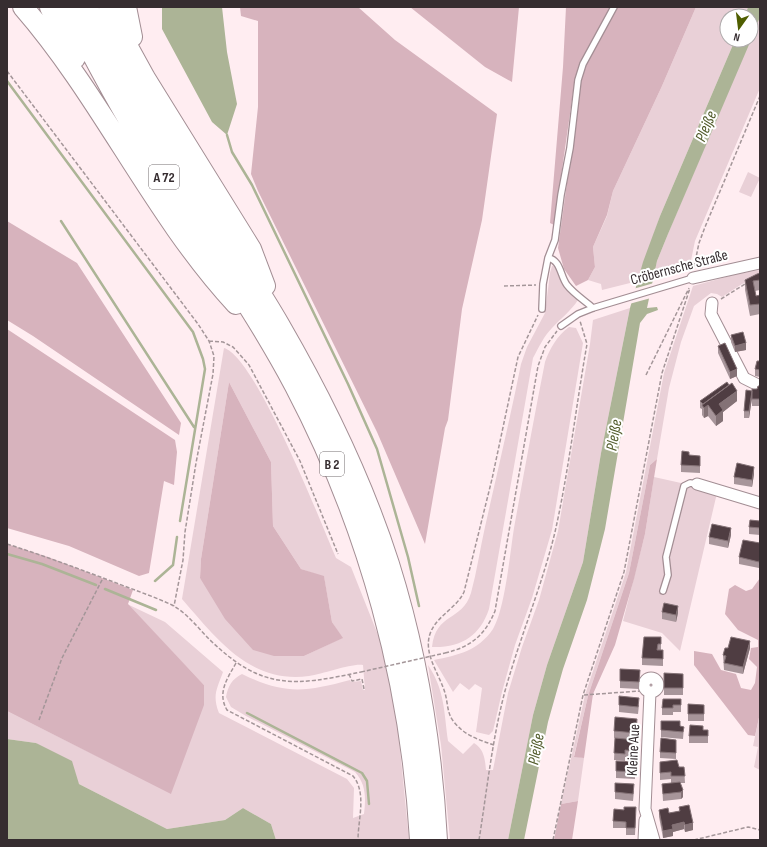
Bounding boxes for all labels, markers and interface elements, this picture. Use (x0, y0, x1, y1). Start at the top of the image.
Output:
north arrow (719, 8, 759, 48)
text: N (732, 30, 741, 44)
water label: Pleiße (691, 108, 721, 145)
road number: A 72 (149, 165, 179, 189)
street label: Cröbernsche Straße (628, 245, 730, 290)
water label: Pleiße (602, 418, 627, 452)
road number: B 2 (320, 452, 344, 476)
street label: Kleine Aue (623, 724, 644, 776)
water label: Pleiße (524, 732, 549, 767)

